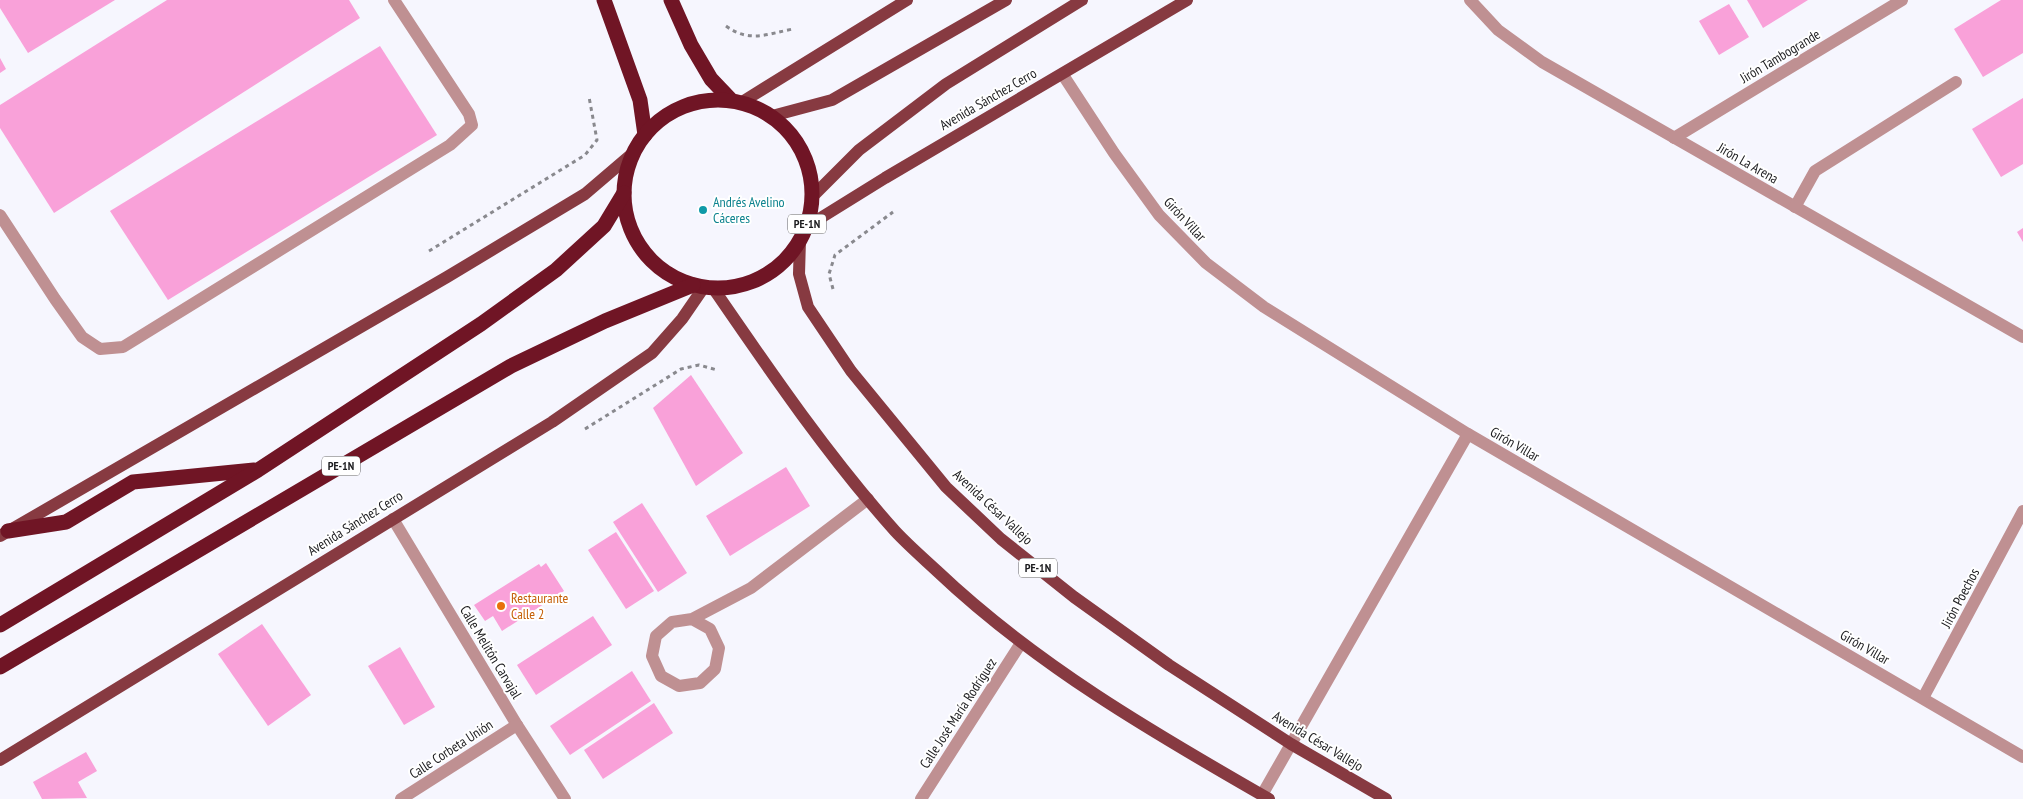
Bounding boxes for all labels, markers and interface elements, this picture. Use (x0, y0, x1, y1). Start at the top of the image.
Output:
street label: Jirón Tambogrande (1736, 25, 1824, 88)
street label: Avenida Sánchez Cerro (936, 64, 1040, 134)
street label: Jirón La Arena (1714, 138, 1782, 188)
place label: Andrés Avelino Cáceres (713, 193, 785, 227)
street label: Girón Villar (1160, 193, 1210, 245)
marker: Andrés Avelino Cáceres (697, 204, 709, 216)
road number: PE-1N (788, 214, 826, 233)
street label: Girón Villar (1487, 423, 1543, 465)
road number: PE-1N (322, 456, 360, 476)
street label: Avenida César Vallejo (949, 465, 1037, 549)
street label: Avenida Sánchez Cerro (304, 486, 406, 560)
road number: PE-1N (1019, 558, 1057, 578)
street label: Jirón Poechos (1936, 565, 1983, 632)
place label: Restaurante Calle 2 (511, 589, 569, 623)
marker: Restaurante Calle 2 (495, 600, 507, 612)
street label: Calle Melitón Carvajal (456, 602, 526, 703)
street label: Girón Villar (1837, 626, 1893, 668)
street label: Calle José María Rodríguez (916, 654, 1000, 772)
street label: Avenida César Vallejo (1269, 707, 1367, 775)
street label: Calle Corbeta Unión (406, 715, 496, 783)

